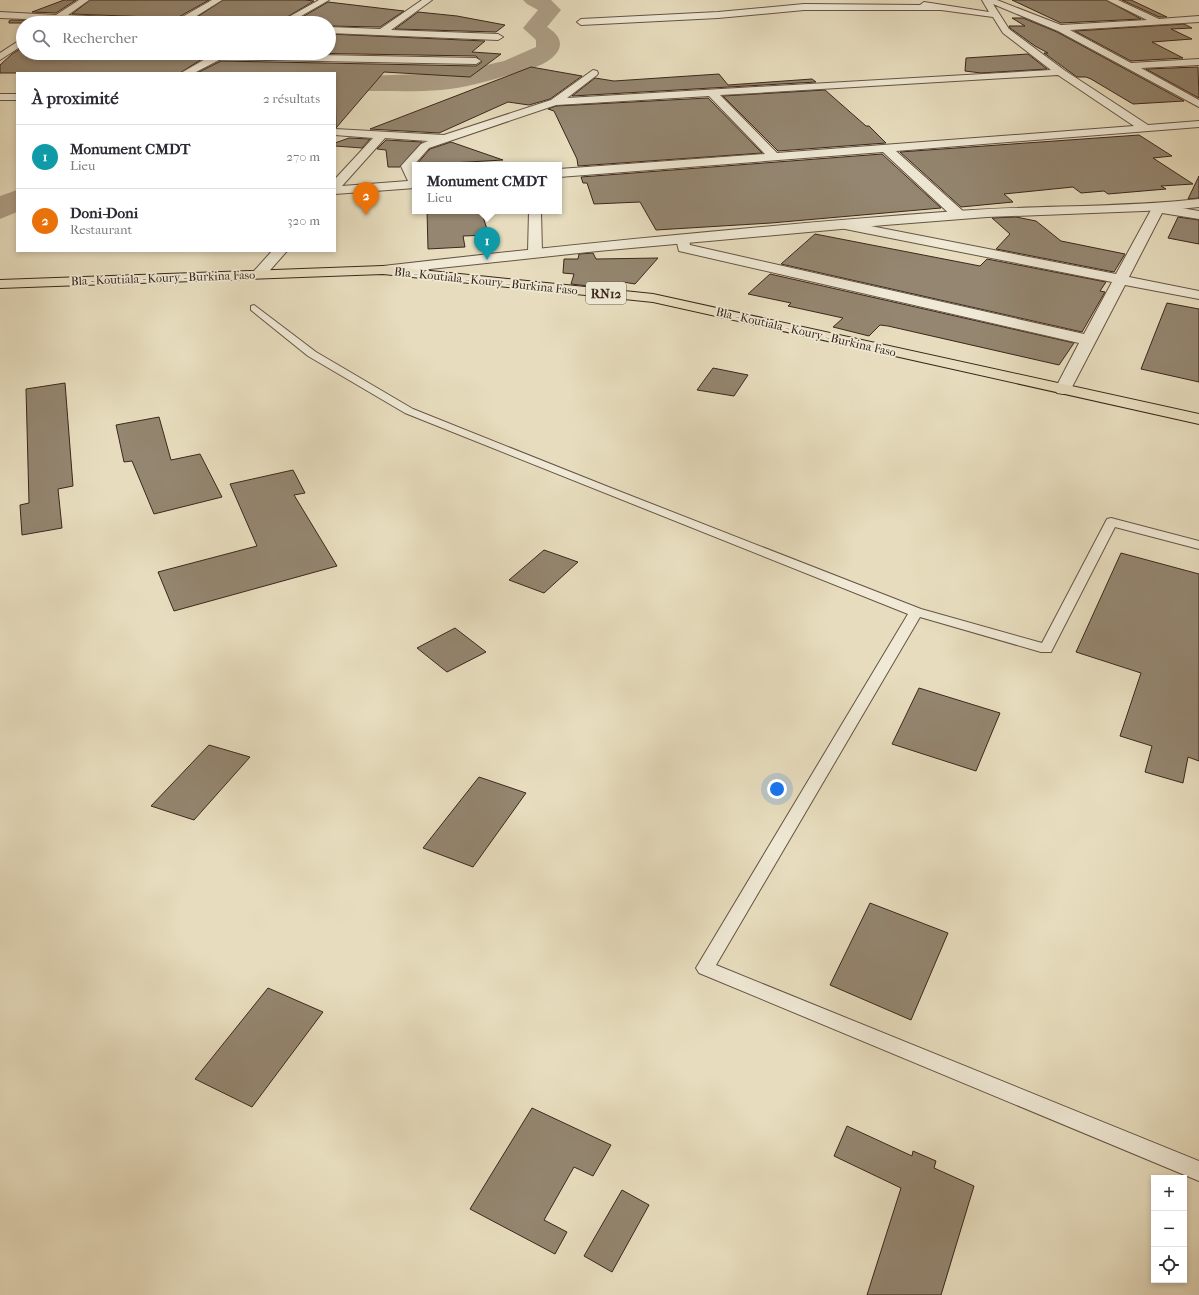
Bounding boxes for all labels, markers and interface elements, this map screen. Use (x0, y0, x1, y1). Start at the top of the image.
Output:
search box (16, 16, 336, 60)
icon: search (30, 27, 52, 49)
text: Rechercher (62, 29, 137, 47)
text: À proximité (32, 88, 119, 108)
text: 2 résultats (263, 91, 320, 106)
text: Monument CMDT (70, 140, 190, 158)
text: 1 (43, 149, 47, 164)
text: 270 m (286, 149, 320, 164)
text: Lieu (70, 158, 95, 173)
popup (412, 162, 562, 214)
text: Monument CMDT (427, 172, 547, 190)
pin: 2 (353, 182, 379, 215)
text: Lieu (427, 190, 452, 205)
text: Doni-Doni (70, 204, 138, 222)
text: 2 (42, 213, 48, 228)
text: 320 m (287, 213, 320, 228)
text: Restaurant (70, 222, 132, 237)
pin: 1 (474, 227, 500, 260)
street label: Bla - Koutiala - Koury - Burkina Faso (394, 264, 578, 298)
street label: Bla - Koutiala - Koury - Burkina Faso (71, 268, 255, 288)
road number: RN12 (586, 282, 626, 304)
street label: Bla - Koutiala - Koury - Burkina Faso (715, 304, 897, 360)
your location (767, 779, 787, 799)
map controls (1151, 1175, 1187, 1283)
button: + (1151, 1175, 1187, 1211)
button: − (1151, 1211, 1187, 1247)
button: locate (1151, 1247, 1187, 1283)

